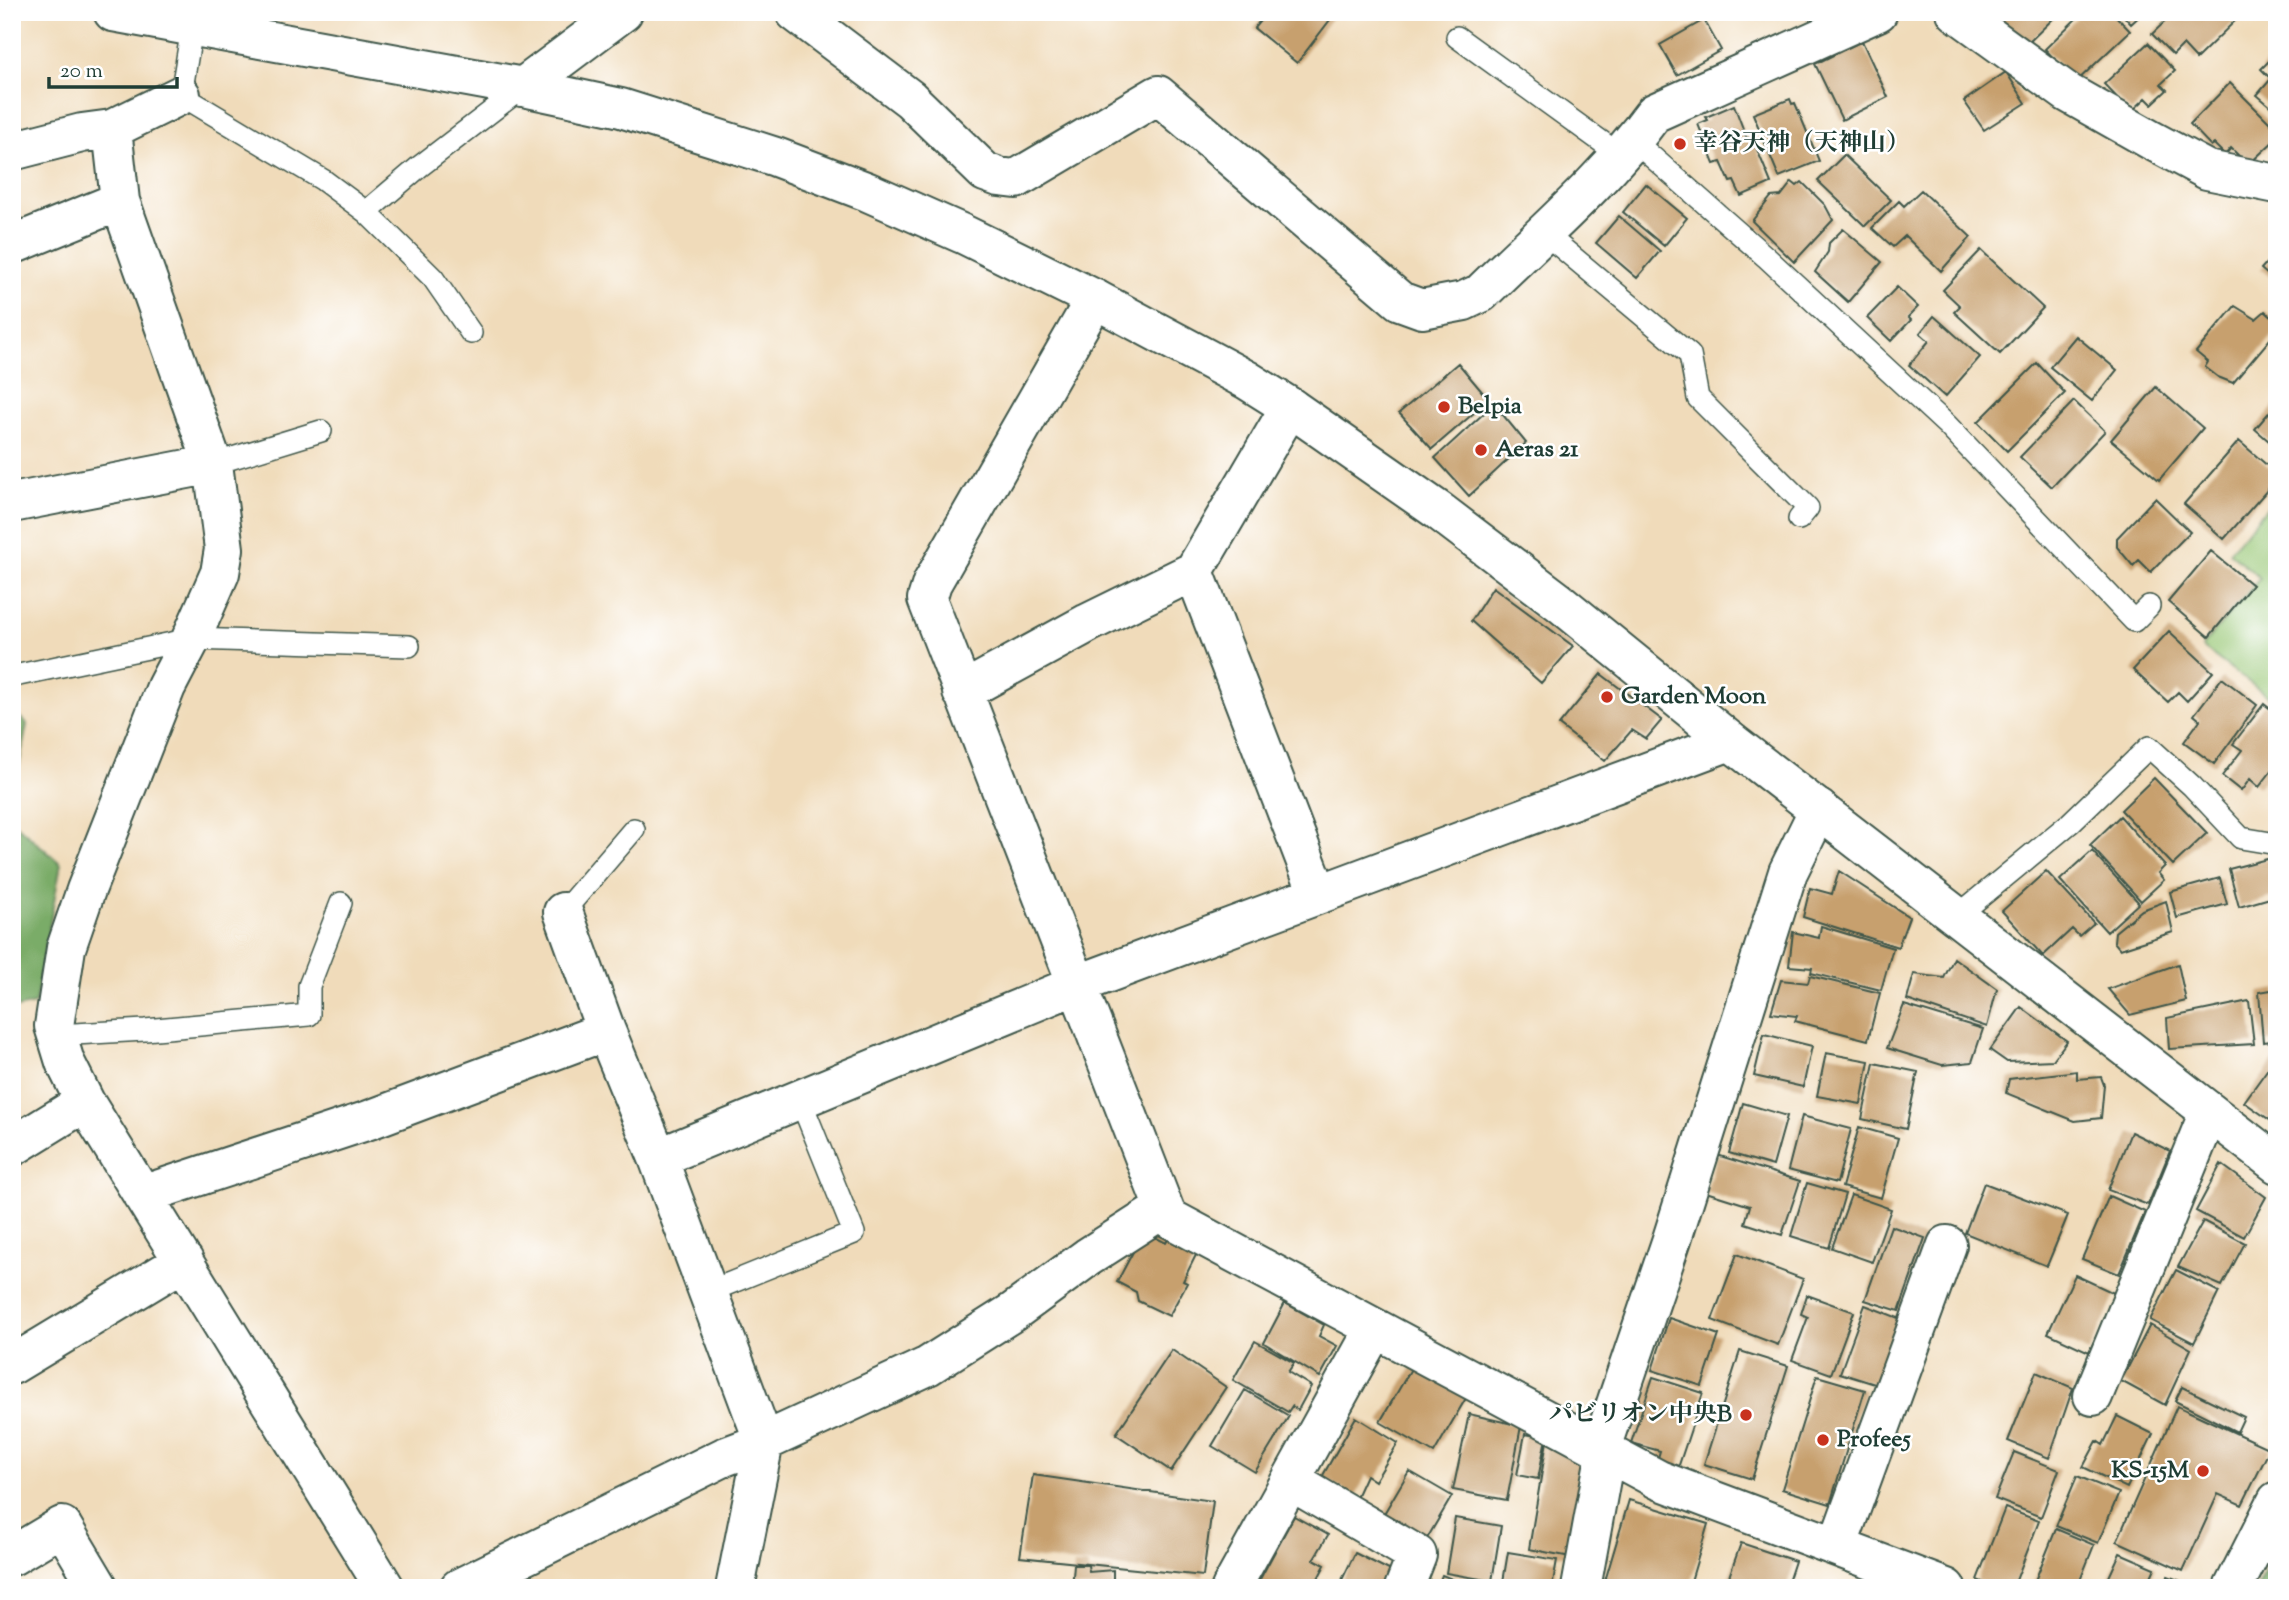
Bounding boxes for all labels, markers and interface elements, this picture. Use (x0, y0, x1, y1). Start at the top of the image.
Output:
scale bar (49, 46, 177, 90)
text: 20 m (60, 57, 103, 87)
place label: 幸谷天神（天神山） (1694, 127, 1910, 161)
marker: 幸谷天神（天神山） (1672, 136, 1688, 152)
place label: Belpia (1458, 390, 1523, 424)
marker: Belpia (1436, 399, 1452, 415)
place label: Aeras 21 (1495, 433, 1579, 467)
marker: Aeras 21 (1473, 442, 1489, 458)
place label: Garden Moon (1621, 680, 1767, 714)
marker: Garden Moon (1599, 689, 1615, 705)
place label: パビリオン中央B (1549, 1398, 1732, 1432)
marker: パビリオン中央B (1738, 1407, 1754, 1423)
place label: Profee5 (1837, 1423, 1911, 1457)
marker: Profee5 (1815, 1432, 1831, 1448)
place label: KS-15M (2111, 1454, 2190, 1488)
marker: KS-15M (2195, 1463, 2211, 1479)

